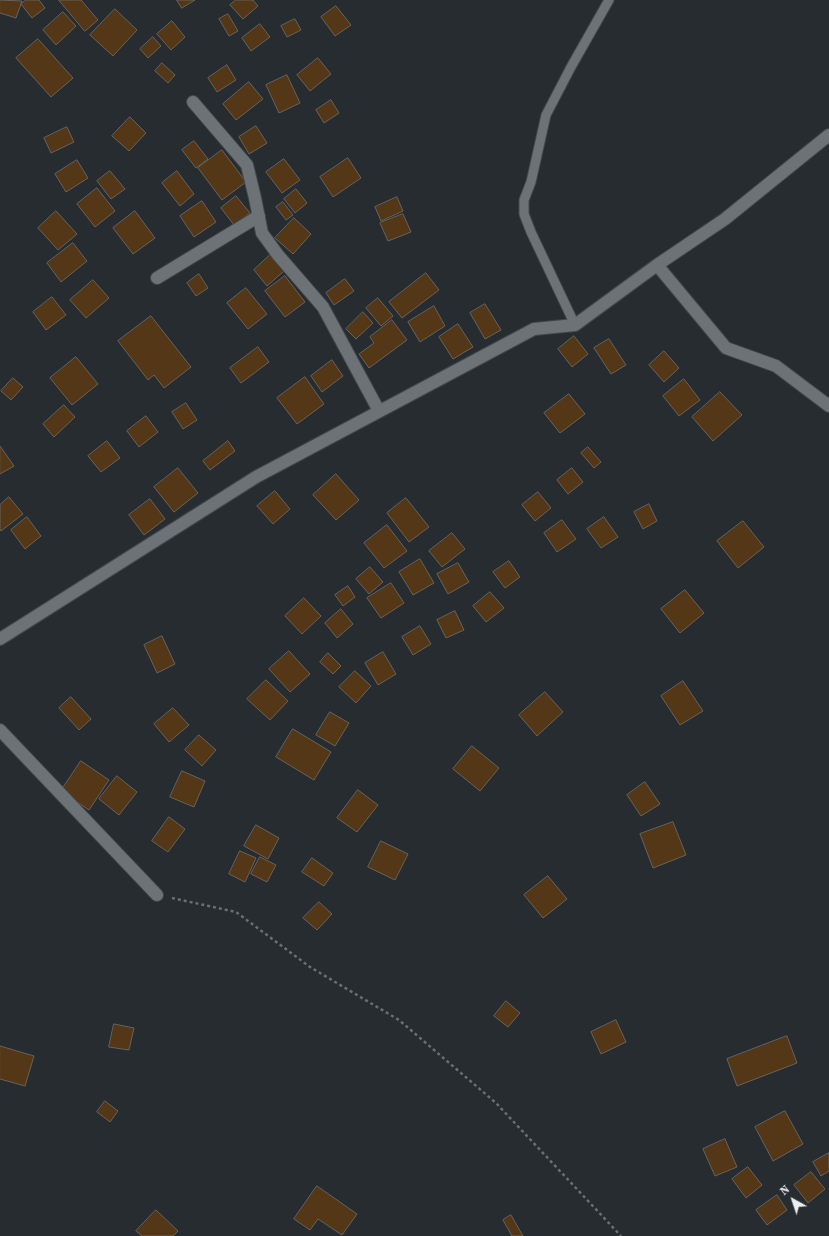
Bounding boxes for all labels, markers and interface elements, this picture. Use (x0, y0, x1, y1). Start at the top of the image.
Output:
north arrow (773, 1180, 813, 1220)
text: N (777, 1182, 793, 1199)

